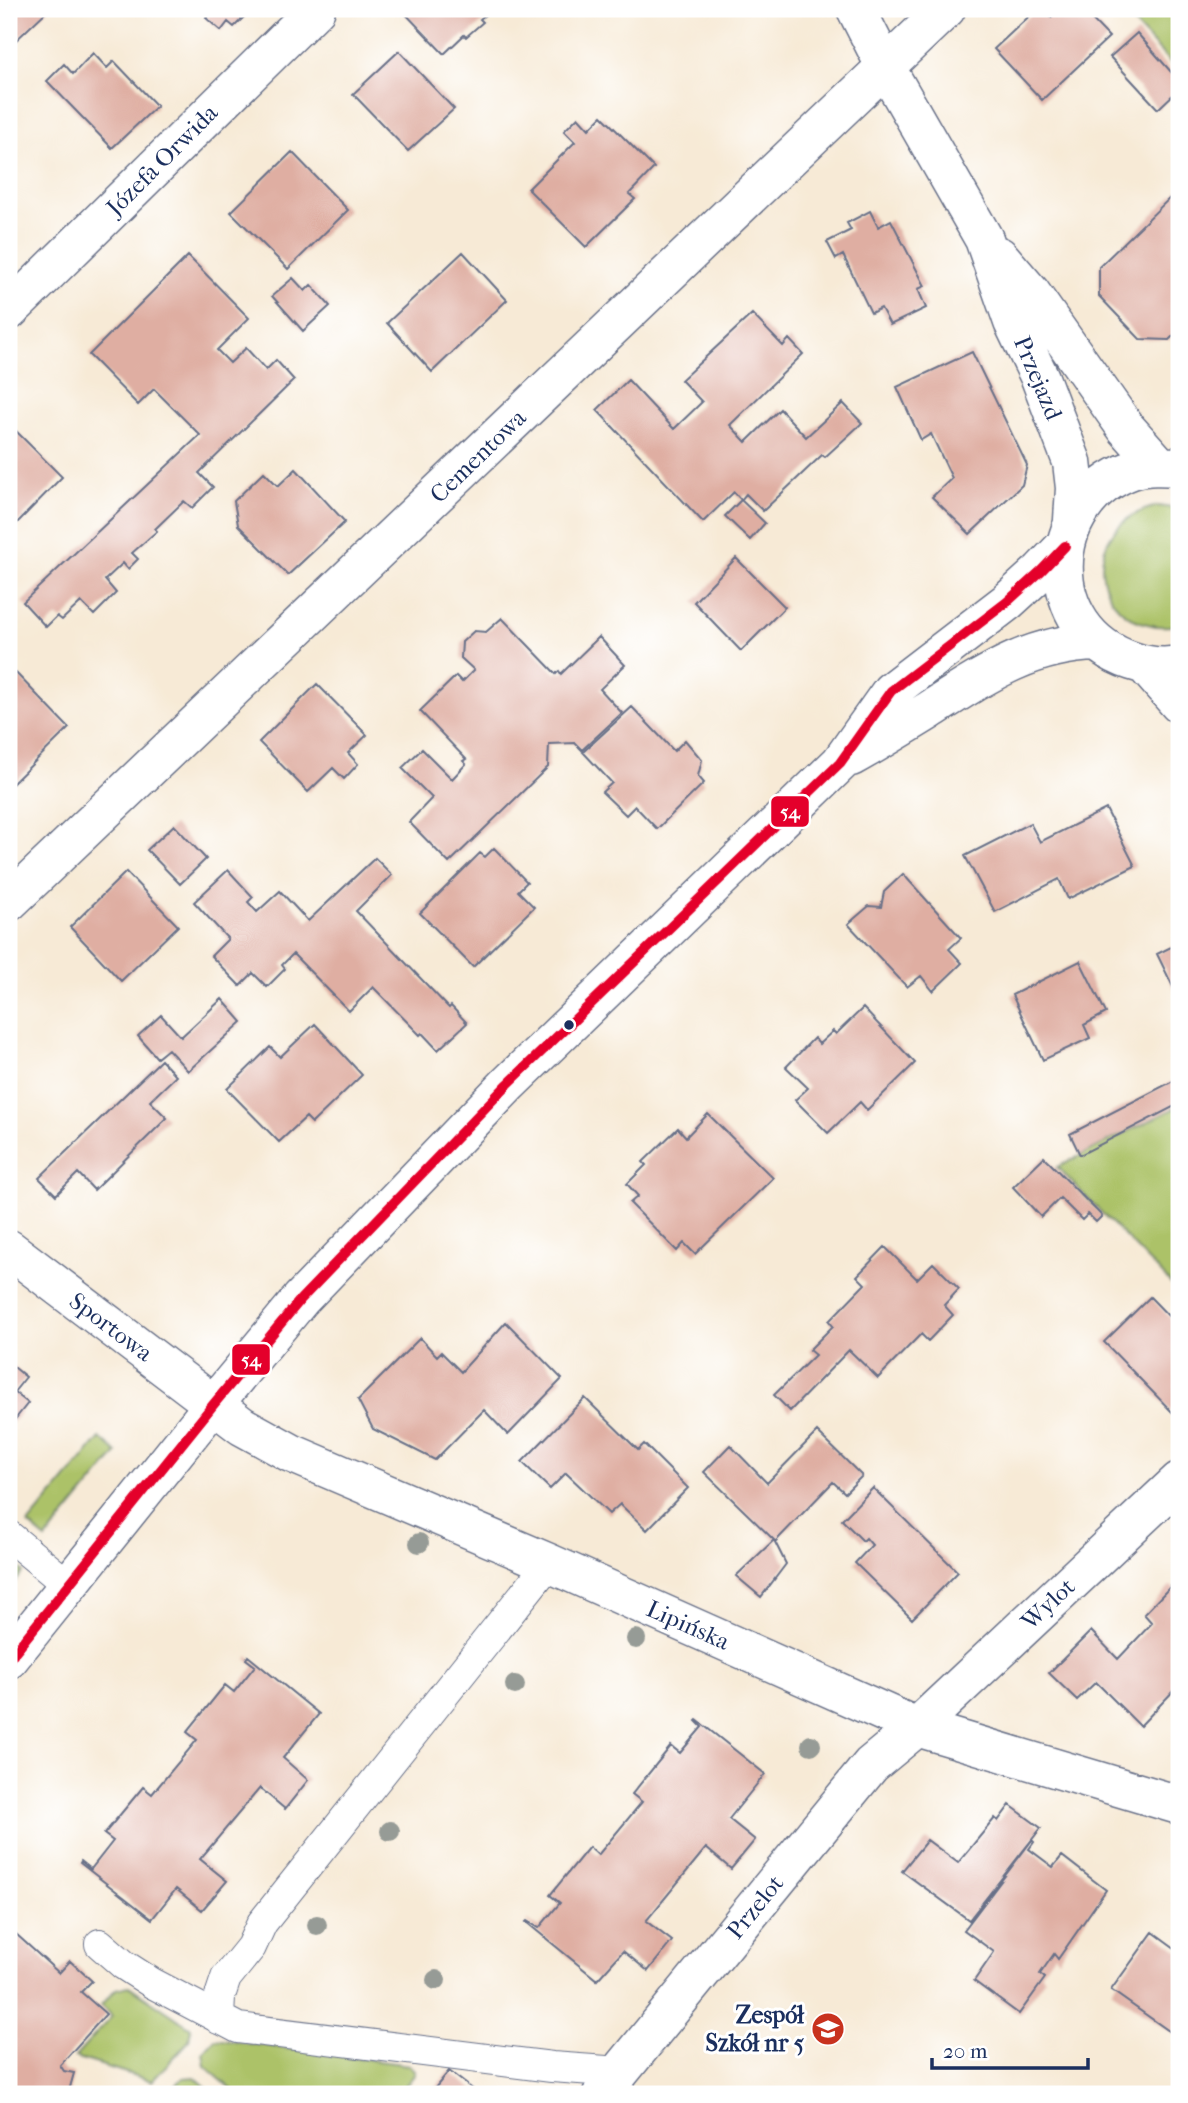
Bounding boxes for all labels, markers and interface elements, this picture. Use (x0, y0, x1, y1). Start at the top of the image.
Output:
street label: Józefa Orwida (99, 98, 224, 223)
street label: Przejazd (1008, 332, 1068, 425)
street label: Cementowa (424, 403, 532, 509)
line badge: 54 (770, 795, 810, 828)
text: 54 (780, 801, 800, 823)
unlabelled marker (562, 1018, 576, 1032)
street label: Sportowa (64, 1287, 159, 1368)
line badge: 54 (231, 1343, 271, 1376)
text: 54 (241, 1349, 261, 1371)
street label: Wylot (1015, 1572, 1081, 1636)
street label: Lipińska (642, 1594, 735, 1656)
street label: Przelot (721, 1869, 789, 1945)
place label: Zespół Szkół nr 5 (706, 2001, 805, 2057)
school or university icon: Zespół Szkół nr 5 (809, 2010, 847, 2048)
scale bar (932, 2026, 1088, 2070)
text: 20 m (943, 2039, 988, 2063)

